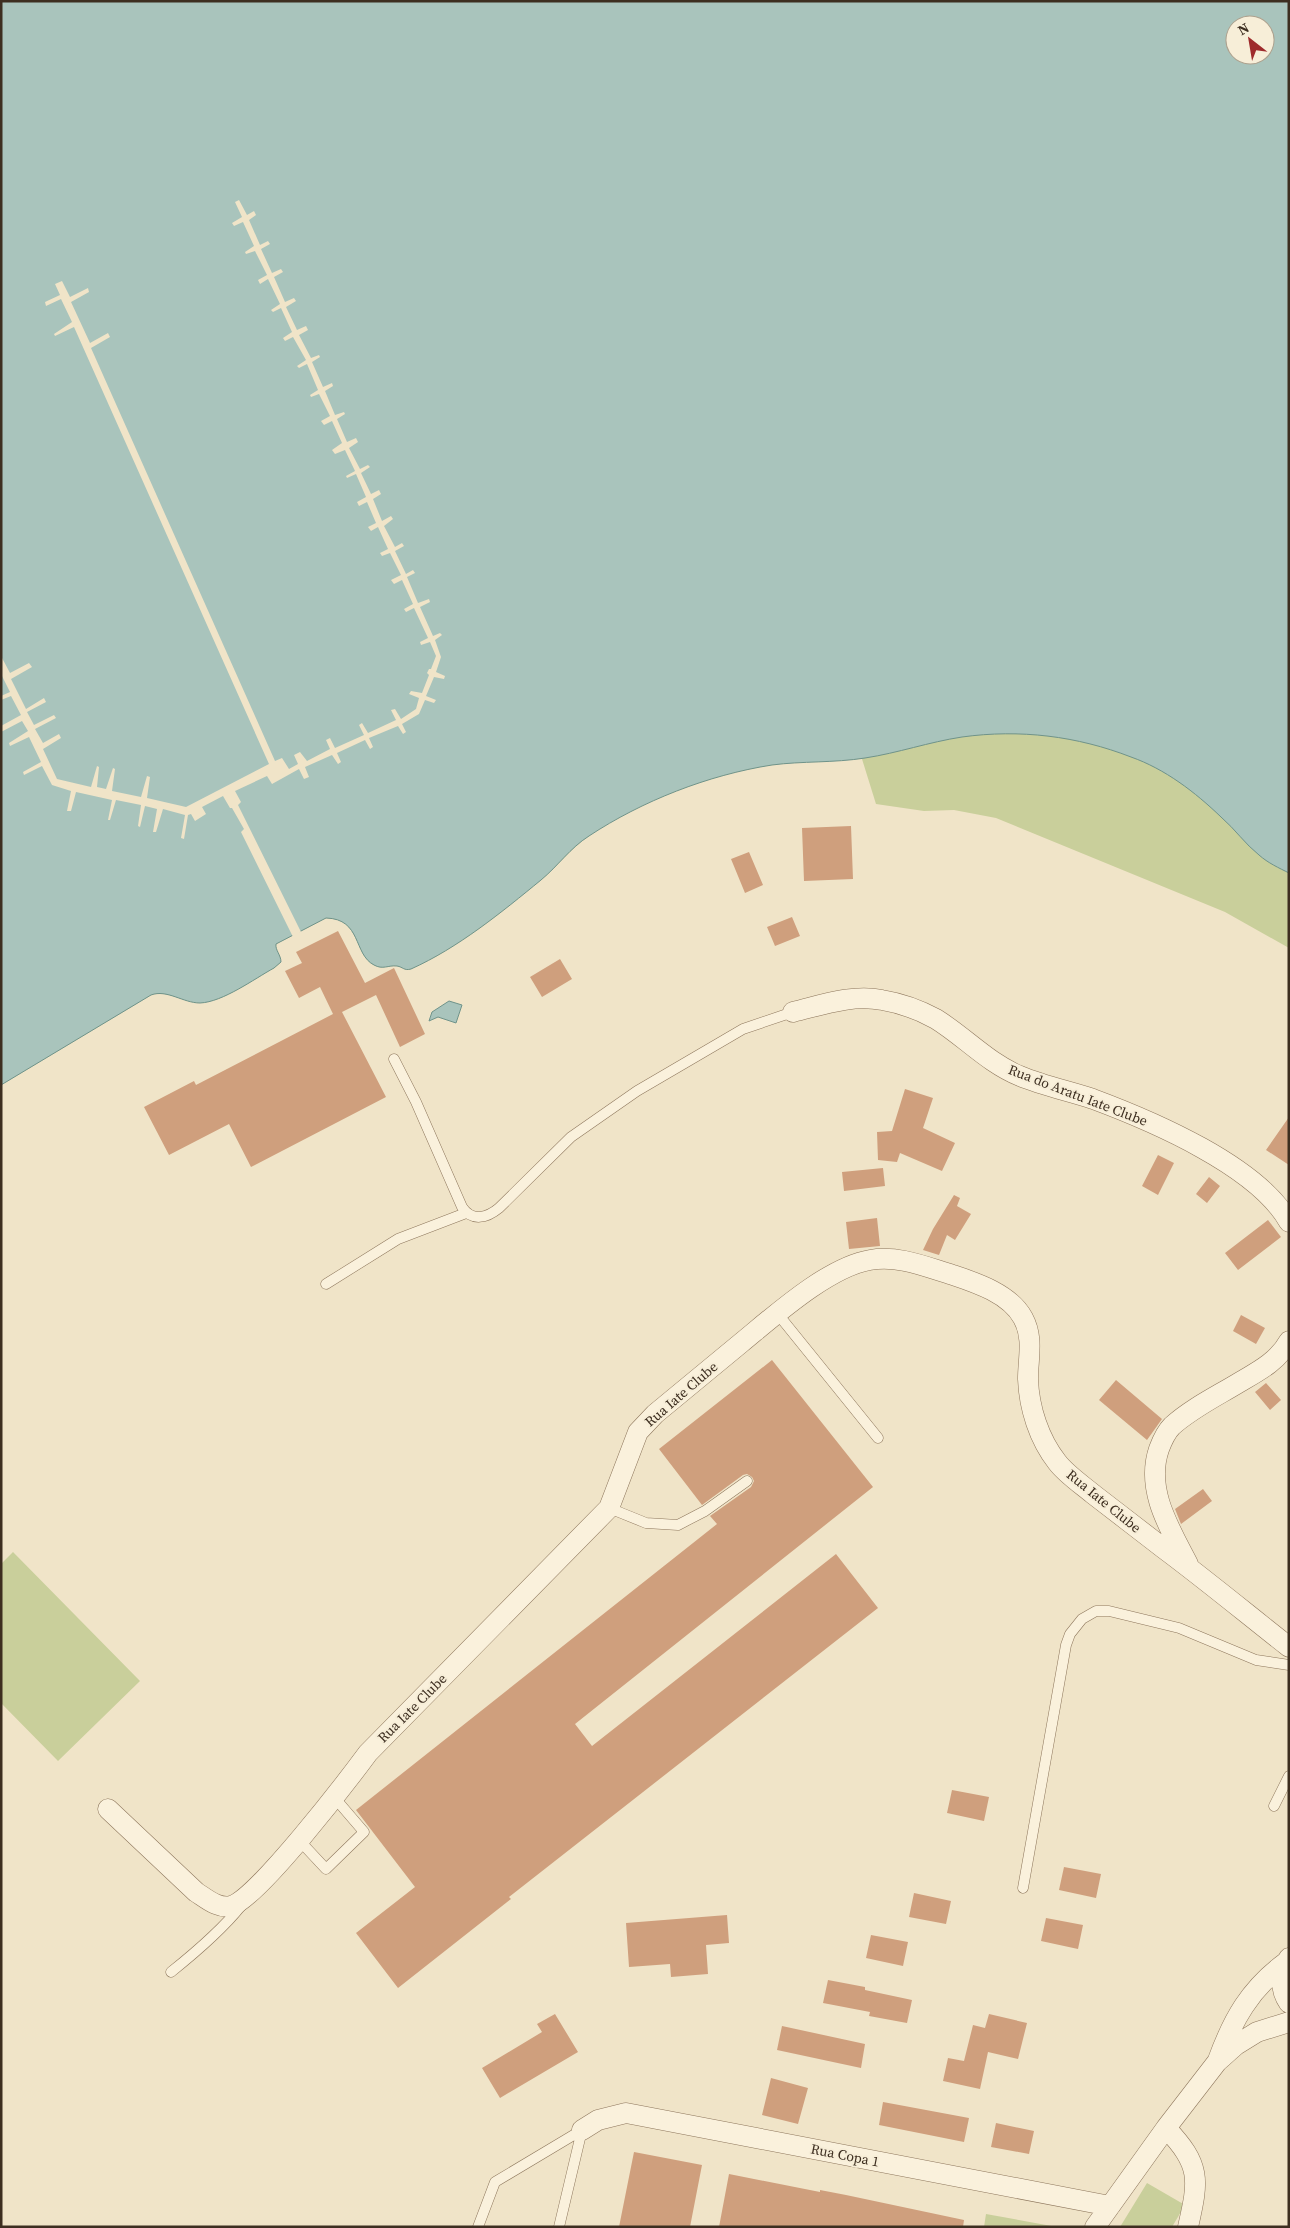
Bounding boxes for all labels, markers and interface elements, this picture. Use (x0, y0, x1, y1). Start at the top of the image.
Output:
north arrow (1225, 15, 1275, 65)
text: N (1234, 18, 1253, 40)
street label: Rua do Aratu Iate Clube (1005, 1059, 1151, 1131)
street label: Rua Iate Clube (640, 1357, 722, 1431)
street label: Rua Iate Clube (1062, 1465, 1146, 1537)
street label: Rua Iate Clube (373, 1669, 451, 1747)
street label: Rua Copa 1 (809, 2139, 881, 2171)

